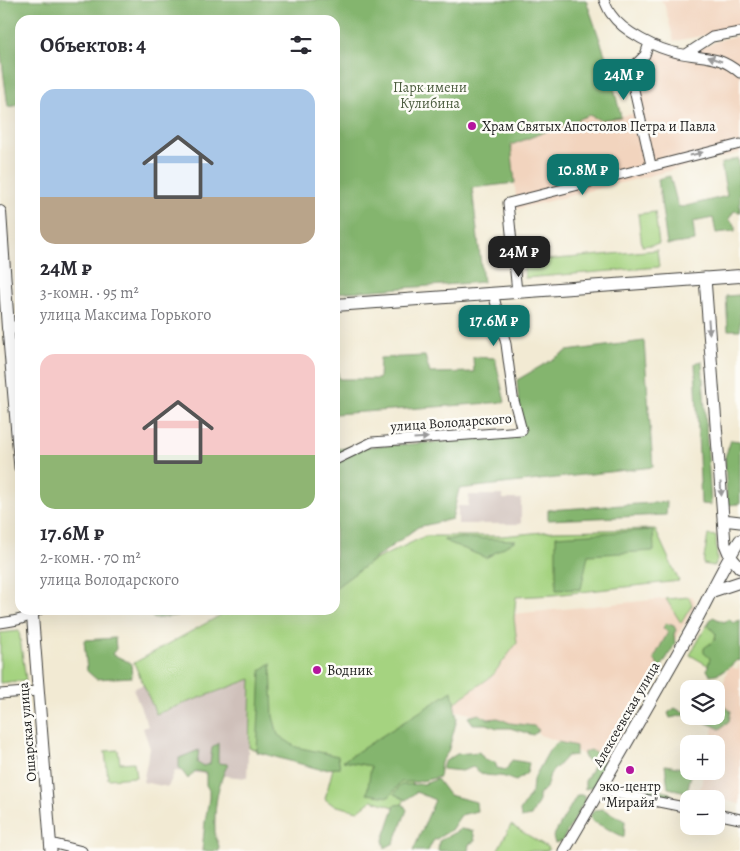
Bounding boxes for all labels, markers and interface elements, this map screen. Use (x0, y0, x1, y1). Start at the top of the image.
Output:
text: Объектов: 4 (40, 31, 146, 59)
icon: filters (287, 31, 315, 59)
one-way arrow (707, 55, 722, 63)
pin: 24M ₽ (589, 58, 659, 101)
text: 24M ₽ (604, 64, 644, 86)
park label: Парк имени Кулибина (393, 78, 467, 113)
place label: Храм Святых Апостолов Петра и Павла (482, 117, 716, 136)
marker: Храм Святых Апостолов Петра и Павла (466, 120, 478, 132)
icon: home (133, 122, 223, 212)
one-way arrow (688, 150, 703, 158)
pin: 10.8M ₽ (537, 154, 629, 196)
text: 10.8M ₽ (558, 159, 608, 181)
pin: 24M ₽ (484, 236, 554, 278)
text: 24M ₽ (499, 241, 539, 263)
text: 24M ₽ (40, 254, 92, 282)
text: 3-комн. · 95 m² (40, 282, 139, 304)
text: улица Максима Горького (40, 304, 211, 326)
pin: 17.6M ₽ (448, 304, 540, 347)
text: 17.6M ₽ (470, 310, 518, 332)
one-way arrow (705, 319, 713, 335)
icon: home (133, 387, 223, 477)
street label: улица Володарского (389, 409, 512, 436)
one-way arrow (413, 434, 429, 442)
one-way arrow (717, 481, 725, 497)
text: 17.6M ₽ (40, 519, 104, 547)
text: 2-комн. · 70 m² (40, 547, 141, 569)
text: улица Володарского (40, 569, 179, 591)
street label: Алексеевская улица (588, 658, 665, 771)
place label: Водник (327, 661, 373, 680)
marker: Водник (311, 664, 323, 676)
map controls (680, 680, 725, 835)
button: layers (680, 680, 725, 725)
street label: Ошарская улица (14, 681, 41, 782)
button: + (680, 735, 725, 780)
marker: эко-центр "Мирайя" (624, 764, 636, 776)
place label: эко-центр "Мирайя" (599, 777, 661, 812)
button: − (680, 790, 725, 835)

